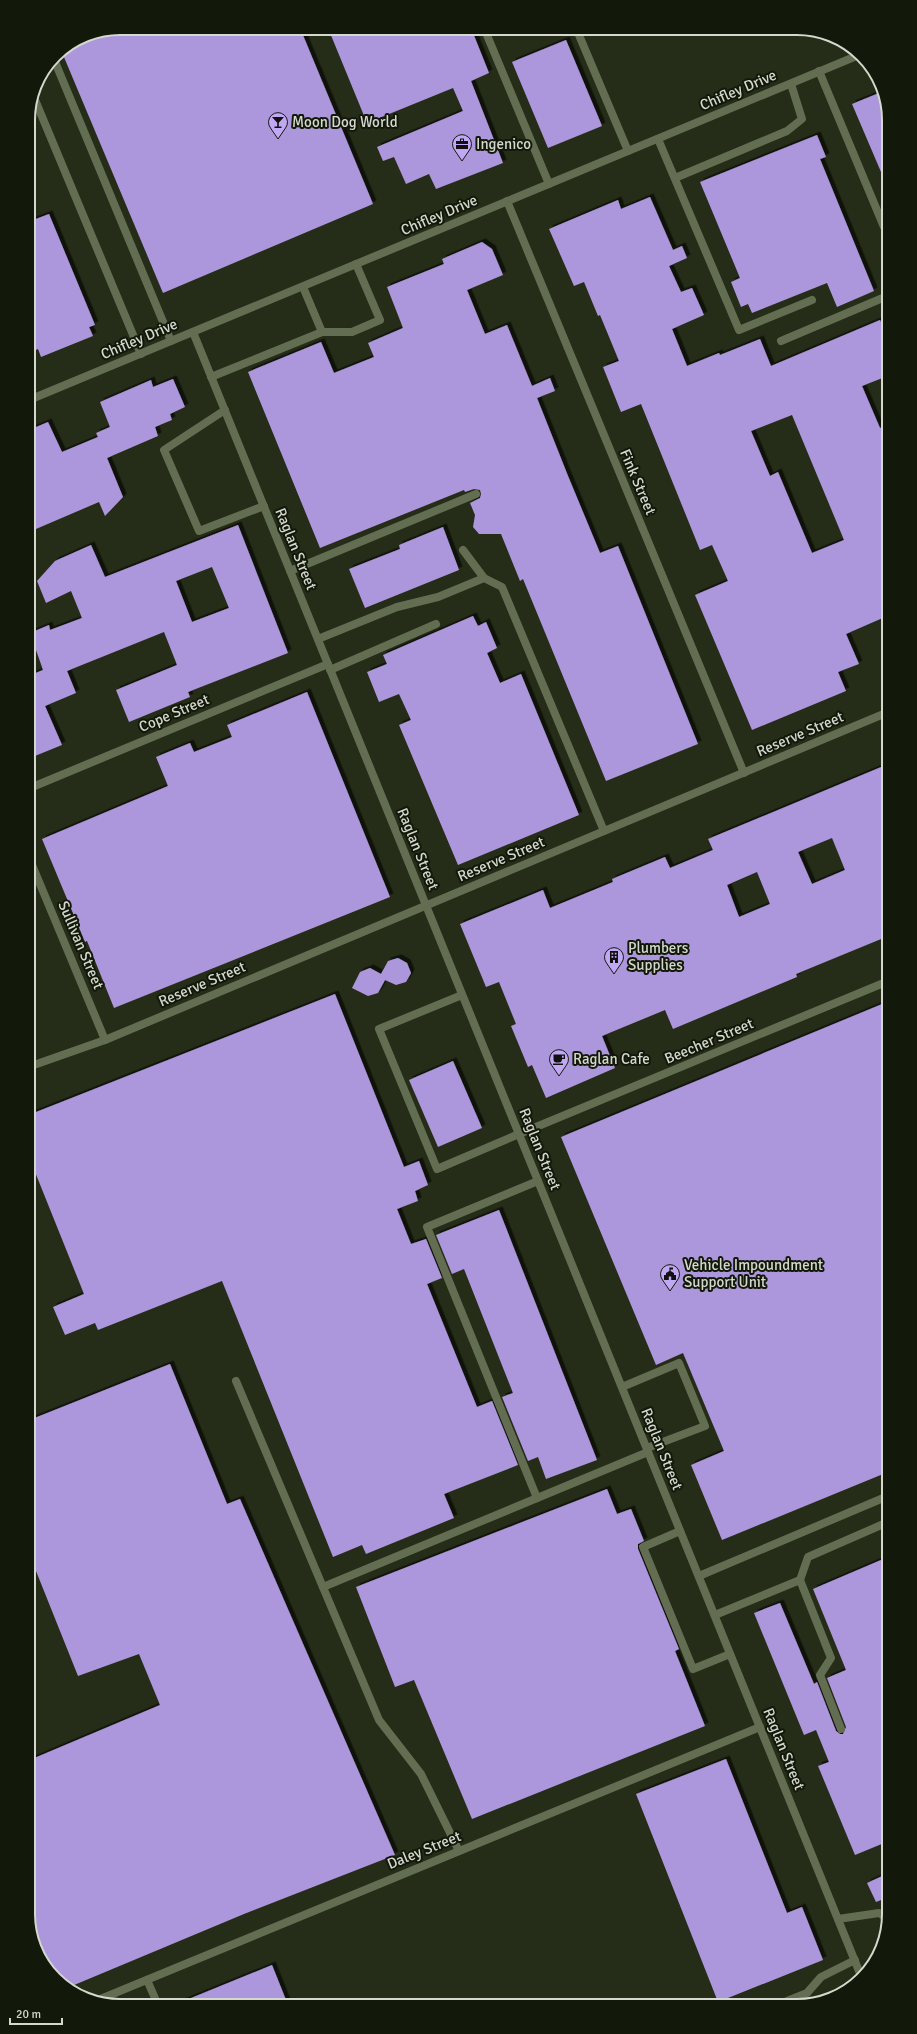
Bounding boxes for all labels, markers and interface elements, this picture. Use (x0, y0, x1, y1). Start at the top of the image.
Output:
street label: Chifley Drive (697, 66, 779, 114)
bar icon: Moon Dog World (267, 111, 289, 139)
place label: Moon Dog World (292, 113, 398, 131)
office icon: Ingenico (451, 133, 473, 161)
place label: Ingenico (476, 135, 531, 153)
street label: Chifley Drive (398, 191, 480, 239)
street label: Chifley Drive (98, 315, 180, 363)
street label: Fink Street (616, 446, 660, 518)
street label: Raglan Street (271, 505, 321, 593)
street label: Cope Street (136, 690, 212, 736)
street label: Reserve Street (754, 708, 846, 760)
street label: Raglan Street (393, 805, 443, 893)
street label: Reserve Street (455, 833, 547, 885)
street label: Sullivan Street (54, 898, 108, 992)
place label: Plumbers Supplies (628, 939, 689, 974)
building icon: Plumbers Supplies (603, 946, 625, 974)
street label: Reserve Street (156, 958, 248, 1010)
street label: Beecher Street (662, 1014, 756, 1068)
cafe icon: Raglan Cafe (548, 1048, 570, 1076)
place label: Raglan Cafe (573, 1050, 650, 1068)
street label: Raglan Street (515, 1105, 565, 1193)
place label: Vehicle Impoundment Support Unit (684, 1256, 823, 1291)
public building icon: Vehicle Impoundment Support Unit (659, 1263, 681, 1291)
street label: Raglan Street (637, 1405, 687, 1493)
street label: Raglan Street (759, 1705, 809, 1793)
street label: Daley Street (384, 1827, 464, 1873)
scale bar (10, 2000, 62, 2026)
text: 20 m (16, 2007, 41, 2022)

